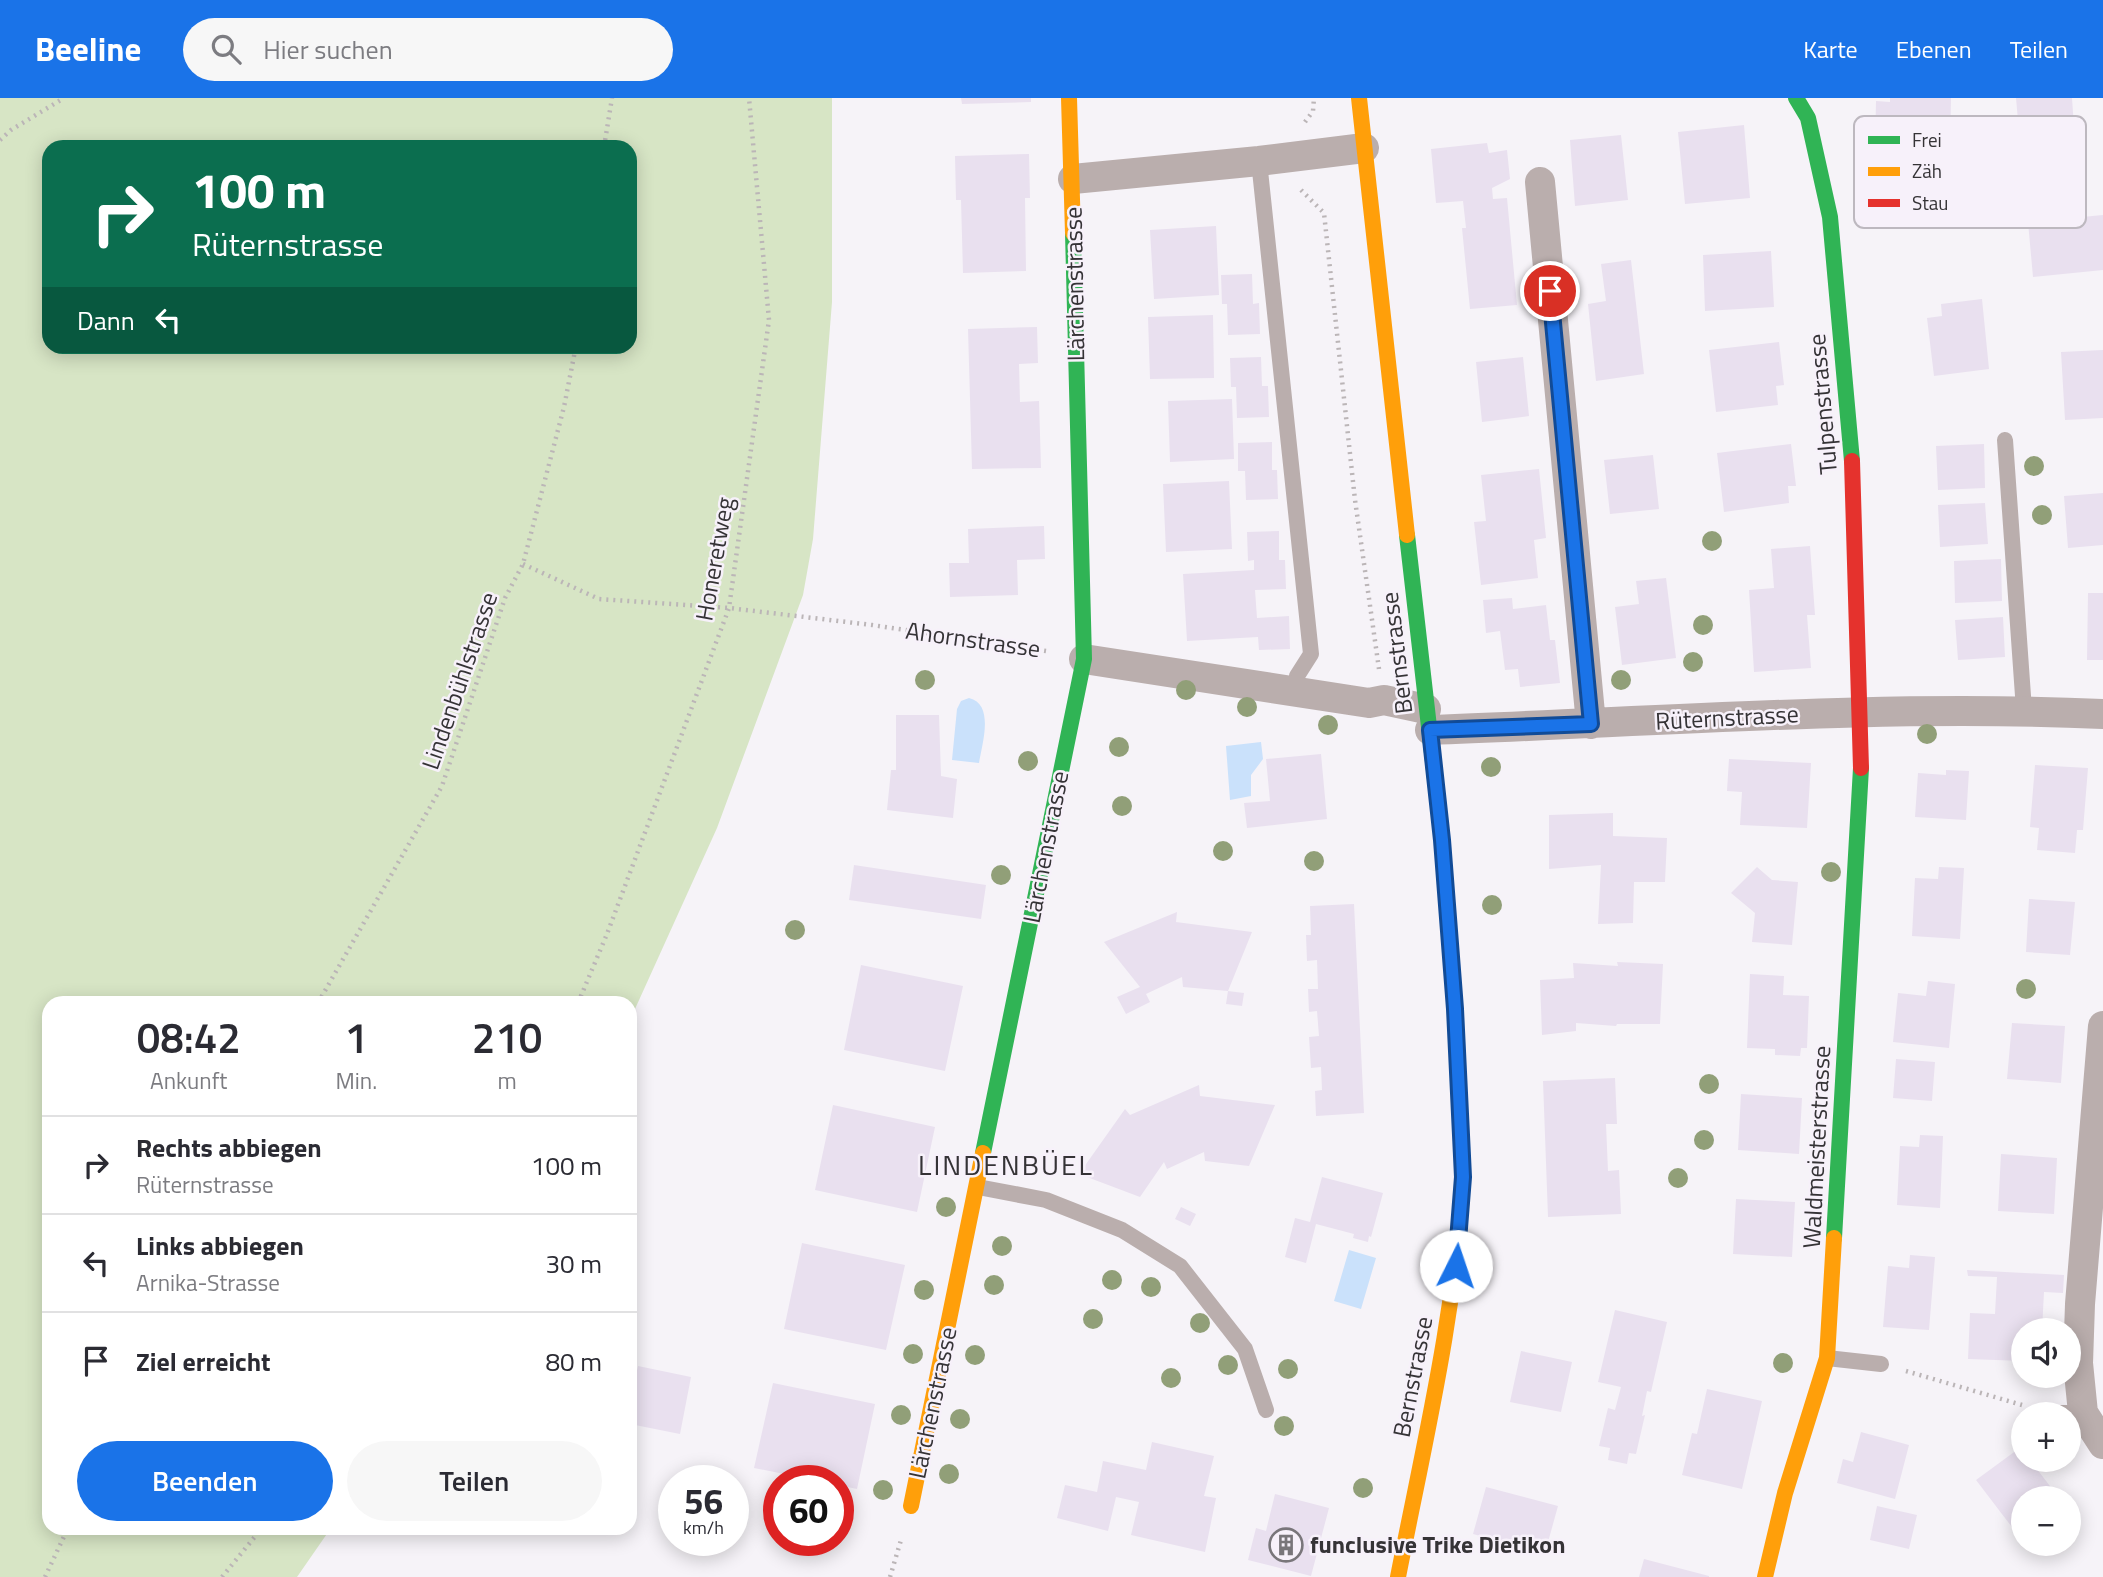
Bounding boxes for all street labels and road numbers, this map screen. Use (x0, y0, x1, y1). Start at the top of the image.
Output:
street label: Lärchenstrasse (1055, 207, 1093, 361)
street label: Tulpenstrasse (1798, 332, 1846, 476)
street label: Honeretweg (685, 494, 743, 623)
street label: Lindenbühlstrasse (412, 587, 506, 774)
street label: Bernstrasse (1371, 590, 1421, 716)
street label: Ahornstrasse (904, 612, 1043, 666)
street label: Rüternstrasse (1654, 695, 1800, 739)
street label: Lärchenstrasse (1013, 768, 1077, 926)
street label: Waldmeisterstrasse (1793, 1045, 1839, 1249)
street label: Bernstrasse (1383, 1313, 1441, 1440)
street label: Lärchenstrasse (898, 1324, 966, 1482)

